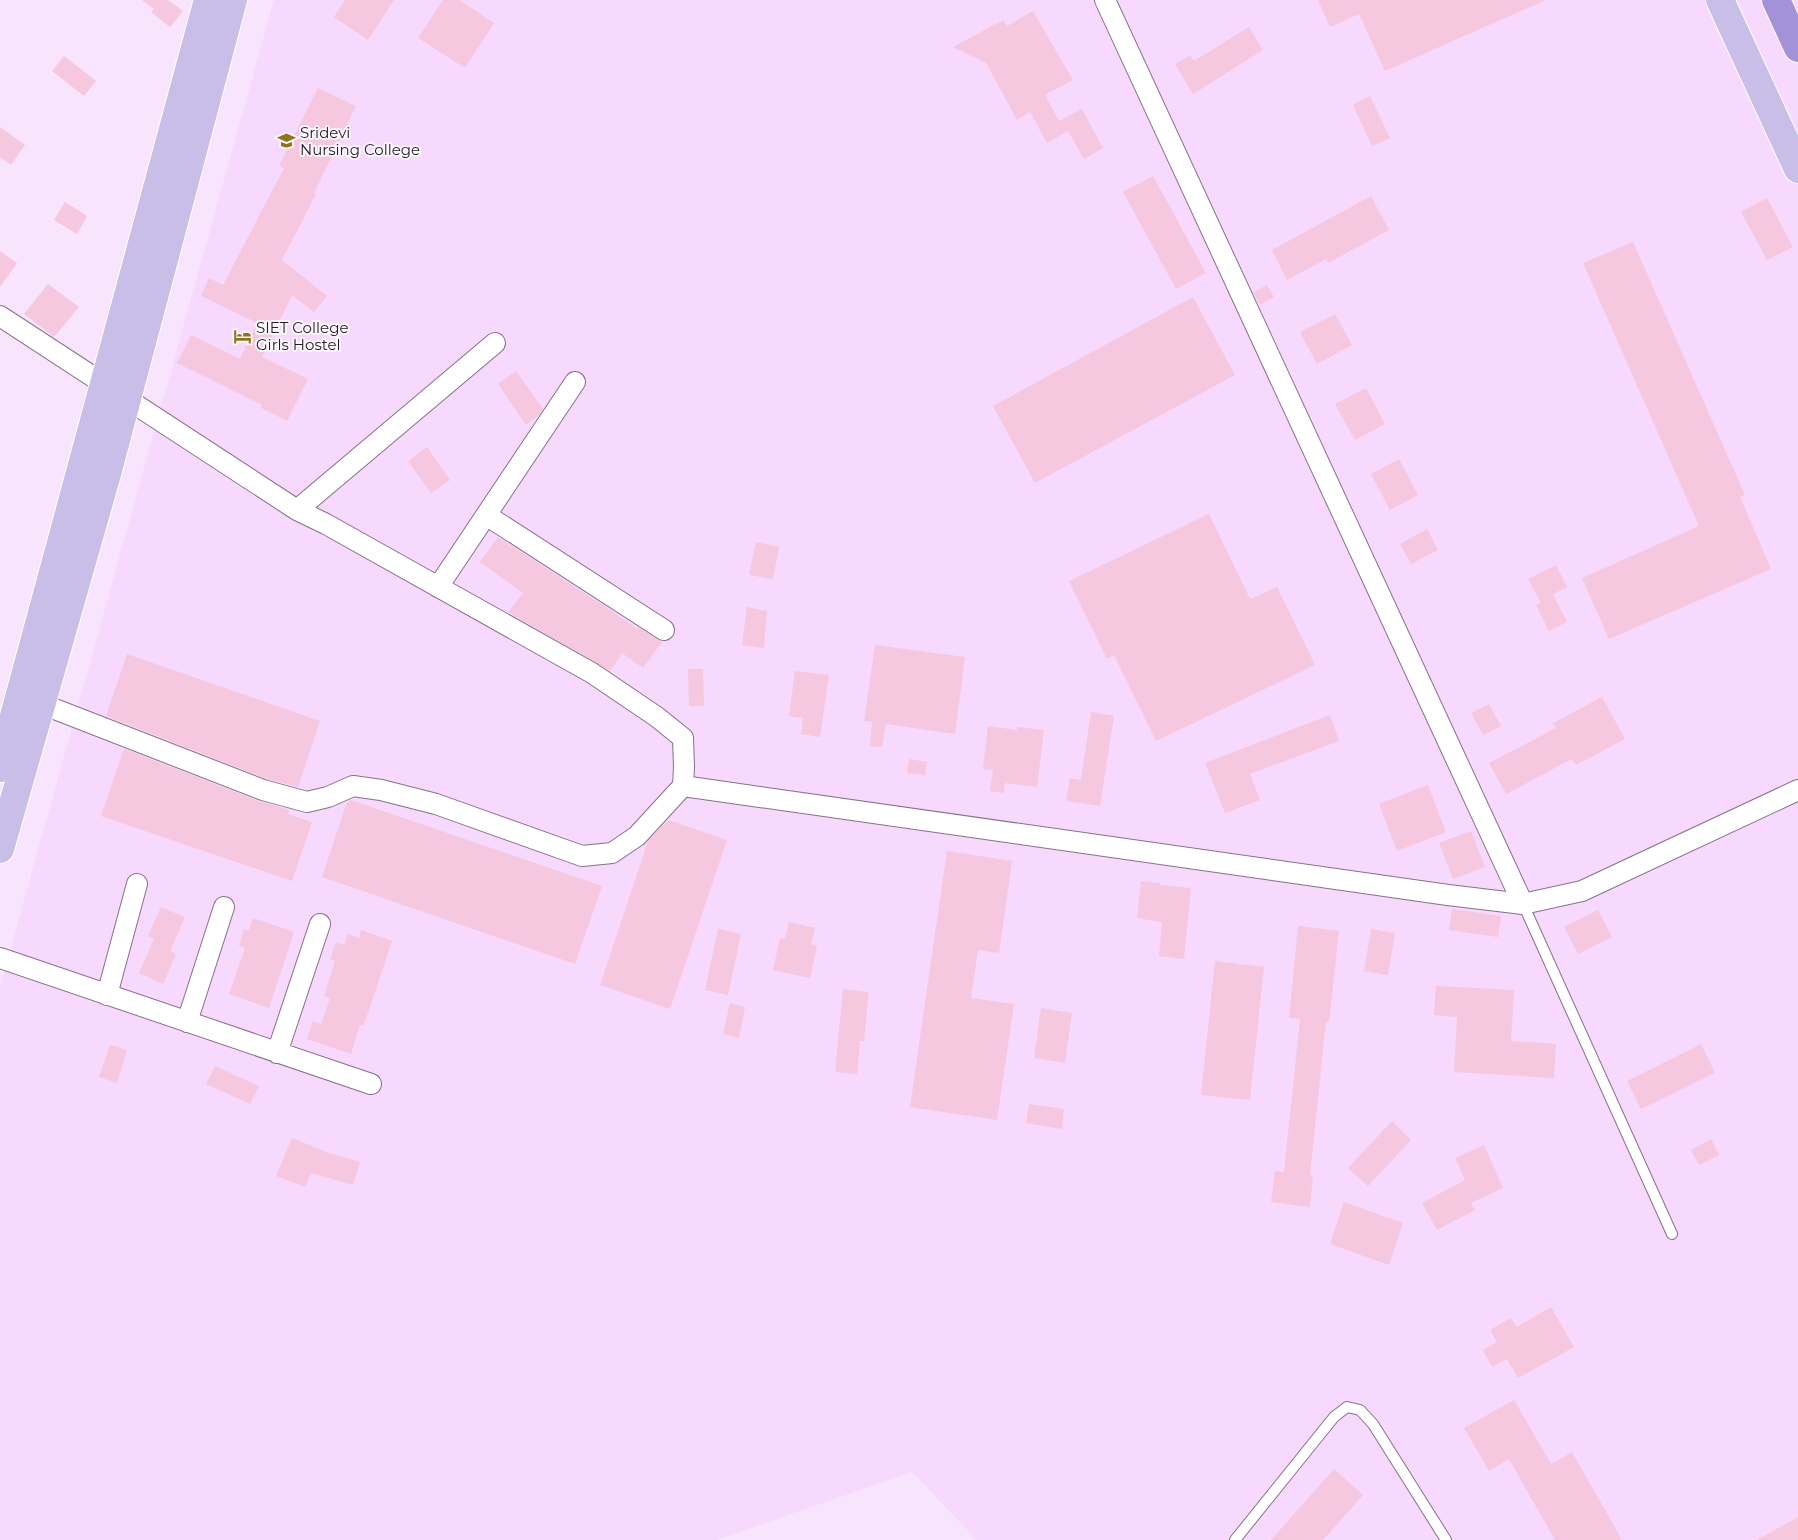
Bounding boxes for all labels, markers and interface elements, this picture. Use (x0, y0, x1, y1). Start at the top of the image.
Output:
place label: Sridevi Nursing College (300, 123, 420, 159)
school or university icon: Sridevi Nursing College (276, 131, 296, 151)
place label: SIET College Girls Hostel (256, 318, 349, 354)
hotel icon: SIET College Girls Hostel (232, 326, 252, 346)

